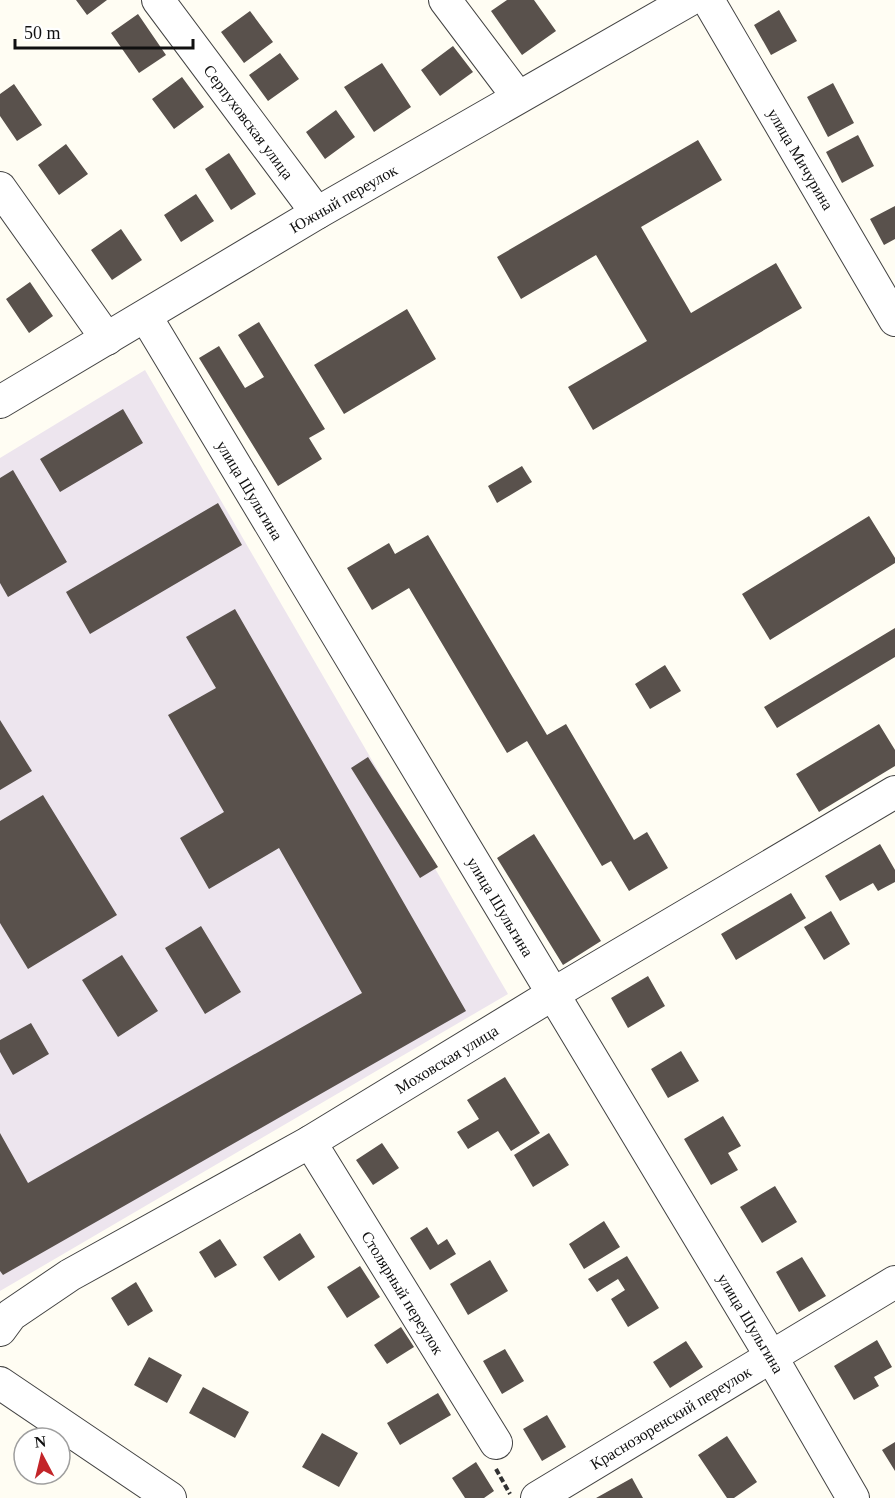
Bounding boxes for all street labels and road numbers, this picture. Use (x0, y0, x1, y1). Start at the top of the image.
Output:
street label: Серпуховская улица (201, 61, 297, 182)
street label: улица Мичурина (764, 105, 837, 213)
street label: Южный переулок (286, 161, 400, 236)
street label: улица Шульгина (213, 437, 287, 543)
street label: улица Шульгина (463, 854, 537, 959)
street label: Моховская улица (392, 1021, 501, 1097)
street label: Столярный переулок (359, 1228, 448, 1357)
street label: улица Шульгина (714, 1270, 787, 1376)
street label: Краснозоренский переулок (587, 1362, 754, 1472)

